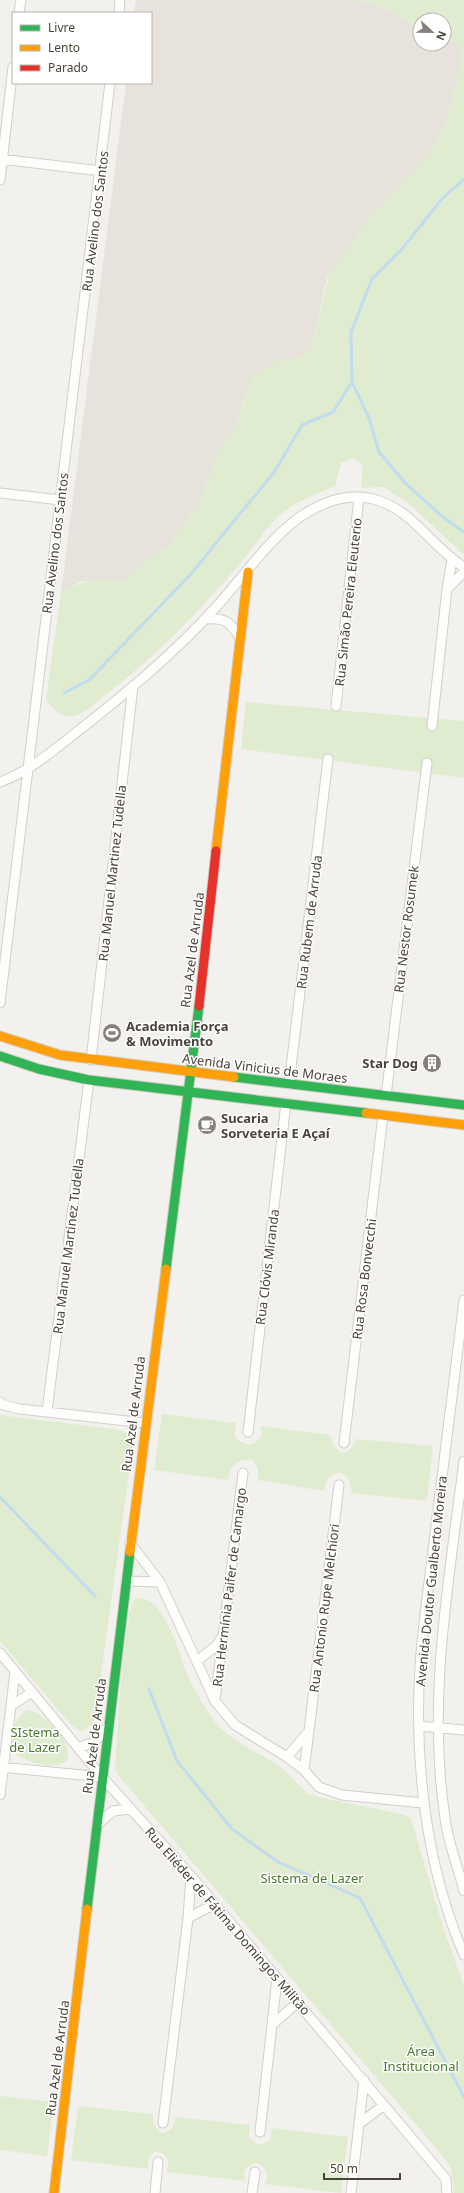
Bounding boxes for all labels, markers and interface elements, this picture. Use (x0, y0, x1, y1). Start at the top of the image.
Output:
legend (12, 12, 152, 84)
north arrow (412, 12, 452, 52)
text: Livre (48, 19, 75, 36)
text: N (433, 29, 450, 43)
text: Lento (48, 39, 80, 56)
text: Parado (48, 59, 88, 76)
street label: Rua Avelino dos Santos (77, 150, 113, 292)
street label: Rua Avelino dos Santos (37, 472, 73, 614)
street label: Rua Simão Pereira Eleuterio (330, 517, 366, 687)
street label: Rua Manuel Martinez Tudella (94, 784, 130, 962)
street label: Rua Rubem de Arruda (292, 854, 326, 990)
street label: Rua Nestor Rosumek (389, 864, 423, 994)
street label: Rua Azel de Arruda (176, 891, 208, 1009)
place label: Academia Força & Movimento (126, 1017, 229, 1050)
sports icon: Academia Força & Movimento (101, 1022, 123, 1044)
street label: Avenida Vinicius de Moraes (181, 1049, 349, 1087)
building icon: Star Dog (421, 1052, 443, 1074)
place label: Star Dog (362, 1054, 418, 1072)
place label: Sucaria Sorveteria E Açaí (221, 1109, 331, 1142)
cafe icon: Sucaria Sorveteria E Açaí (196, 1114, 218, 1136)
street label: Rua Manuel Martinez Tudella (48, 1157, 88, 1335)
street label: Rua Clóvis Miranda (251, 1208, 283, 1326)
street label: Rua Rosa Bonvecchi (348, 1217, 380, 1341)
street label: Rua Azel de Arruda (117, 1355, 149, 1473)
street label: Avenida Doutor Gualberto Moreira (411, 1475, 451, 1687)
street label: Rua Hermínia Paifer de Camargo (208, 1486, 250, 1688)
street label: Rua Antonio Rupe Melchiori (305, 1523, 343, 1693)
street label: Rua Azel de Arruda (78, 1677, 110, 1795)
park label: SIstema de Lazer (9, 1723, 61, 1756)
street label: Rua Eliéder de Fátima Domingos Militão (141, 1823, 315, 2019)
park label: Sistema de Lazer (260, 1869, 364, 1887)
street label: Rua Azel de Arruda (41, 1999, 73, 2117)
park label: Área Institucional (383, 2042, 459, 2075)
scale bar (324, 2155, 400, 2181)
text: 50 m (330, 2160, 358, 2177)

